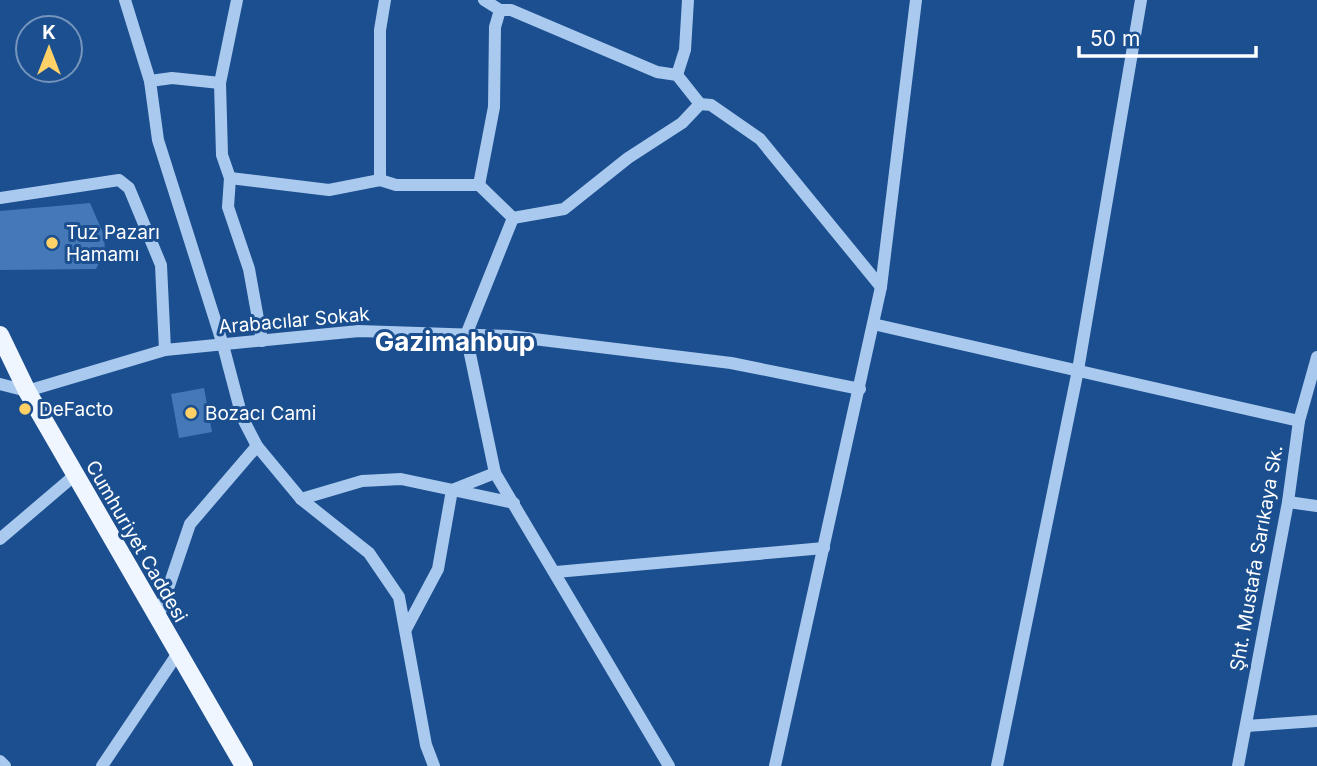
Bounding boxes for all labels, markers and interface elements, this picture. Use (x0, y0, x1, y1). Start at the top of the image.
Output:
north arrow (14, 14, 84, 84)
scale bar (1079, 14, 1256, 58)
text: K (42, 21, 56, 44)
text: 50 m (1090, 26, 1140, 51)
place label: Tuz Pazarı Hamamı (66, 221, 160, 266)
marker: Tuz Pazarı Hamamı (44, 235, 60, 251)
street label: Arabacılar Sokak (217, 302, 371, 339)
district label: Gazimahbup (375, 326, 535, 357)
place label: DeFacto (39, 398, 114, 421)
marker: DeFacto (17, 401, 33, 417)
place label: Bozacı Cami (205, 402, 316, 425)
marker: Bozacı Cami (183, 405, 199, 421)
street label: Şht. Mustafa Sarıkaya Sk. (1225, 443, 1288, 673)
street label: Cumhuriyet Caddesi (81, 456, 192, 626)

